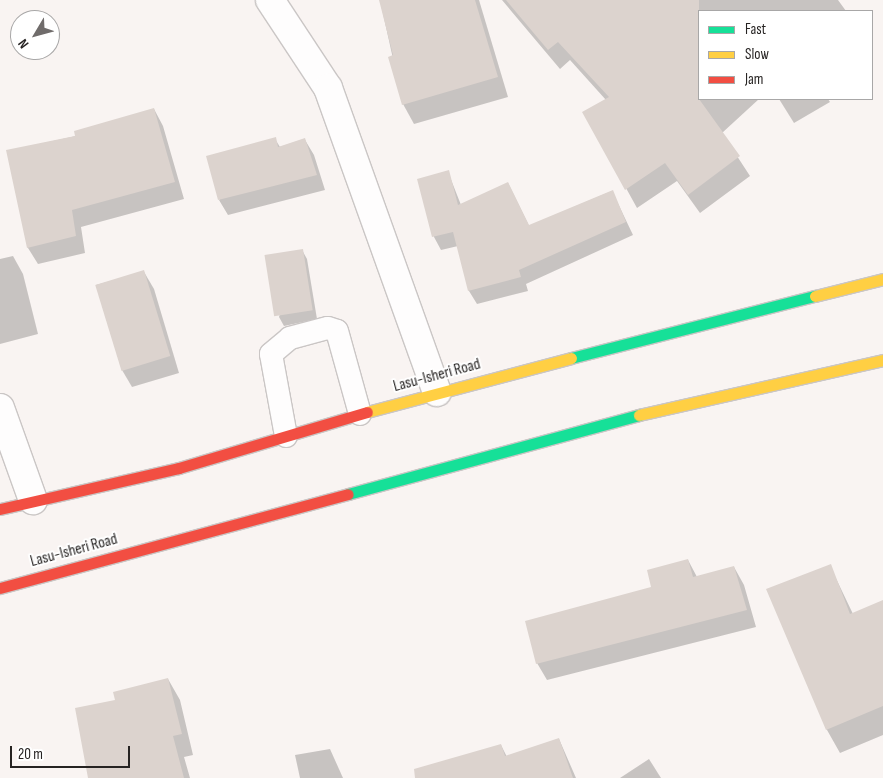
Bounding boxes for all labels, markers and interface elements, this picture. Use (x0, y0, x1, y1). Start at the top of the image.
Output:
north arrow (10, 10, 60, 60)
legend (698, 10, 873, 100)
text: Fast (745, 20, 766, 39)
text: N (14, 36, 32, 52)
text: Slow (745, 45, 769, 64)
text: Jam (745, 70, 763, 89)
street label: Lasu-Isheri Road (391, 355, 483, 397)
street label: Lasu-Isheri Road (28, 530, 120, 572)
scale bar (12, 736, 132, 768)
text: 20 m (18, 745, 43, 764)

